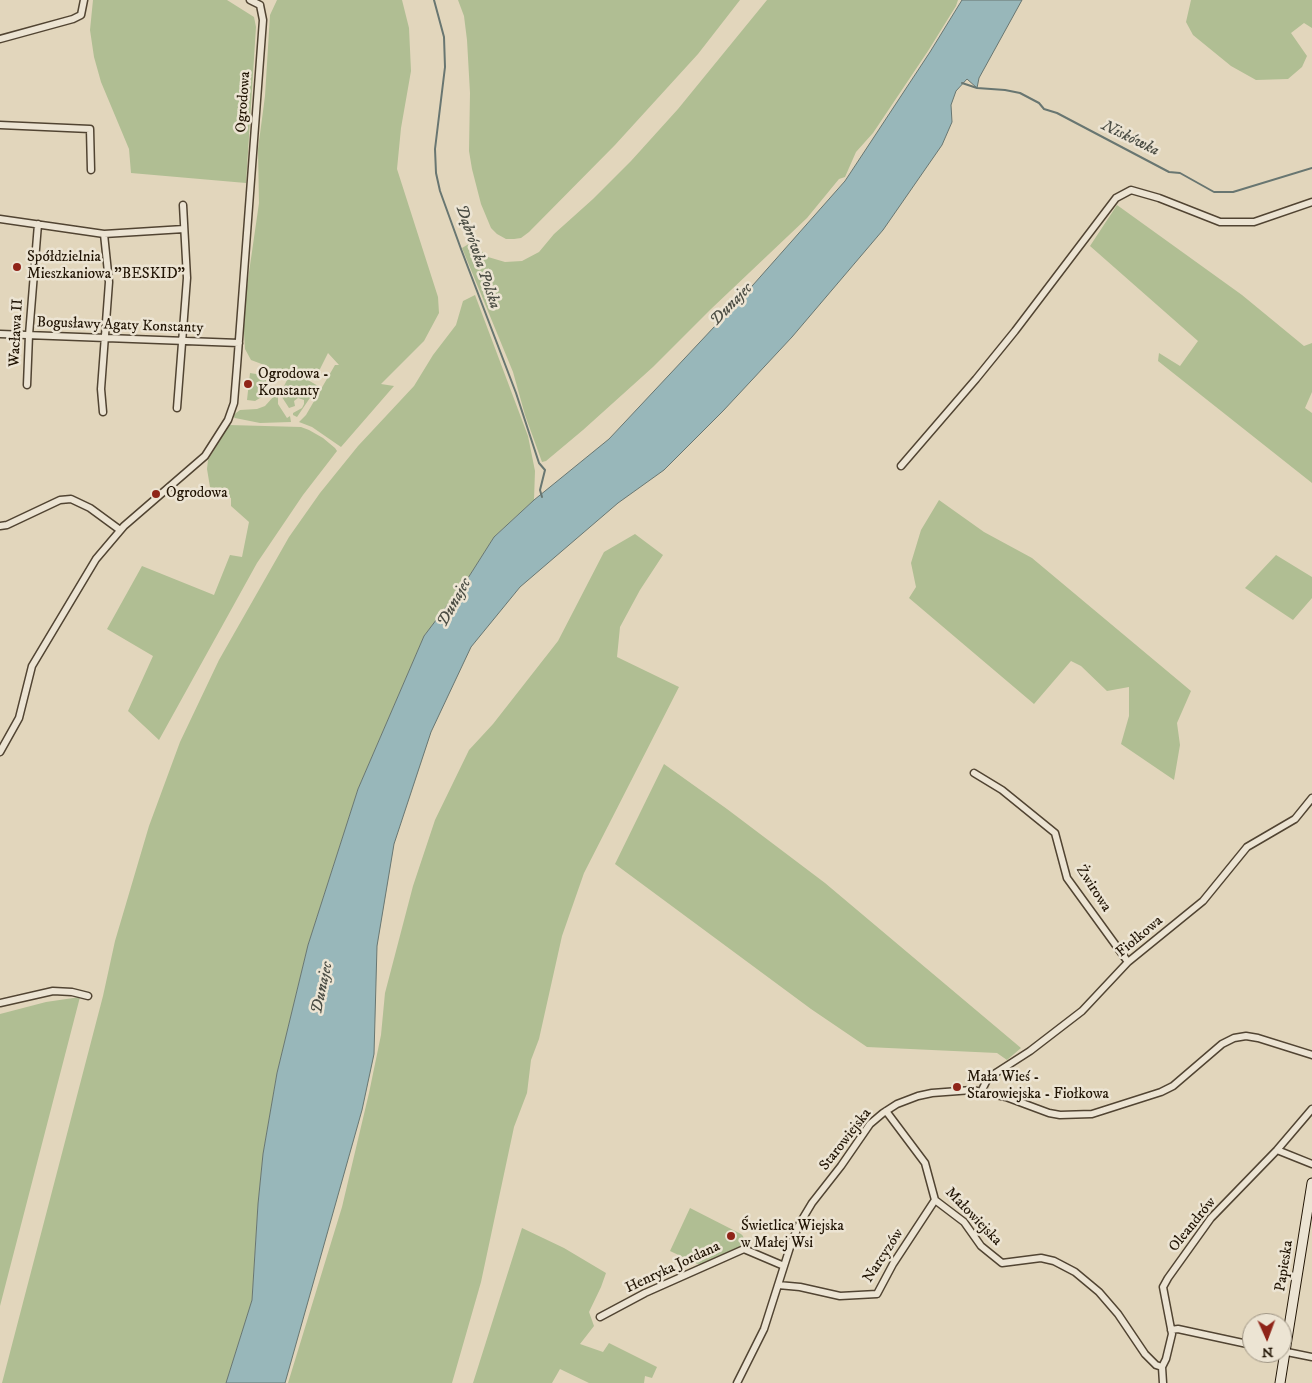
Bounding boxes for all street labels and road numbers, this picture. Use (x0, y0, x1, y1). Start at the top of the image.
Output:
street label: Ogrodowa (233, 71, 255, 133)
street label: Wacława II (6, 299, 28, 367)
street label: Bogusławy Agaty Konstanty (36, 314, 204, 338)
street label: Żwirowa (1071, 862, 1115, 916)
street label: Fiołkowa (1113, 912, 1167, 962)
street label: Starowiejska (816, 1105, 876, 1175)
street label: Małowiejska (941, 1184, 1005, 1250)
street label: Oleandrów (1165, 1194, 1221, 1256)
street label: Narcyzów (860, 1226, 908, 1286)
street label: Henryka Jordana (623, 1238, 723, 1298)
street label: Papieska (1272, 1239, 1298, 1293)

